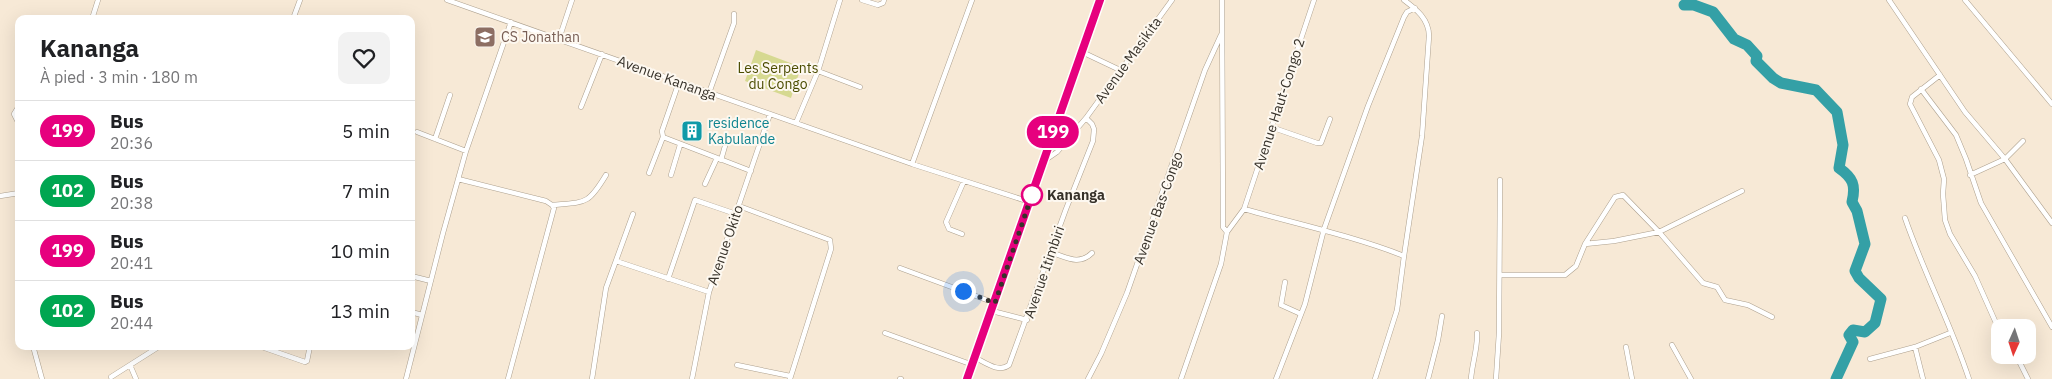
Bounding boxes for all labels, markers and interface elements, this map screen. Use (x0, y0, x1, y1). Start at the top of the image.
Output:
street label: Avenue Masikita (1091, 13, 1166, 107)
school or university icon: CS Jonathan (473, 25, 497, 49)
place label: CS Jonathan (501, 28, 580, 46)
text: Kananga (40, 32, 139, 64)
button: heart (338, 32, 390, 84)
street label: Avenue Haut-Congo 2 (1249, 36, 1309, 172)
street label: Avenue Kananga (615, 52, 720, 104)
park label: Les Serpents du Congo (737, 59, 819, 93)
text: À pied · 3 min · 180 m (40, 67, 198, 87)
text: Bus (110, 109, 144, 133)
place label: residence Kabulande (708, 114, 776, 148)
line badge: 199 (1024, 116, 1082, 148)
text: 199 (51, 119, 84, 142)
text: 5 min (342, 119, 390, 143)
building icon: residence Kabulande (680, 119, 704, 143)
text: 199 (1037, 120, 1069, 143)
text: 20:36 (110, 133, 153, 153)
street label: Avenue Bas-Congo (1129, 149, 1187, 267)
text: Bus (110, 169, 144, 193)
text: 102 (51, 179, 84, 202)
text: 7 min (342, 179, 390, 203)
marker: Kananga (1021, 184, 1043, 206)
place label: Kananga (1047, 186, 1105, 204)
text: 20:38 (110, 193, 153, 213)
street label: Avenue Okito (703, 202, 747, 287)
street label: Avenue Itimbiri (1020, 223, 1068, 321)
text: Bus (110, 229, 144, 253)
text: 199 (51, 239, 84, 262)
text: 10 min (331, 239, 390, 263)
text: 20:41 (110, 253, 153, 273)
your location (951, 279, 976, 304)
text: Bus (110, 289, 144, 313)
text: 102 (51, 299, 84, 322)
text: 13 min (331, 299, 390, 323)
text: 20:44 (110, 313, 153, 333)
north arrow (1991, 319, 2036, 364)
map controls (1991, 319, 2036, 364)

